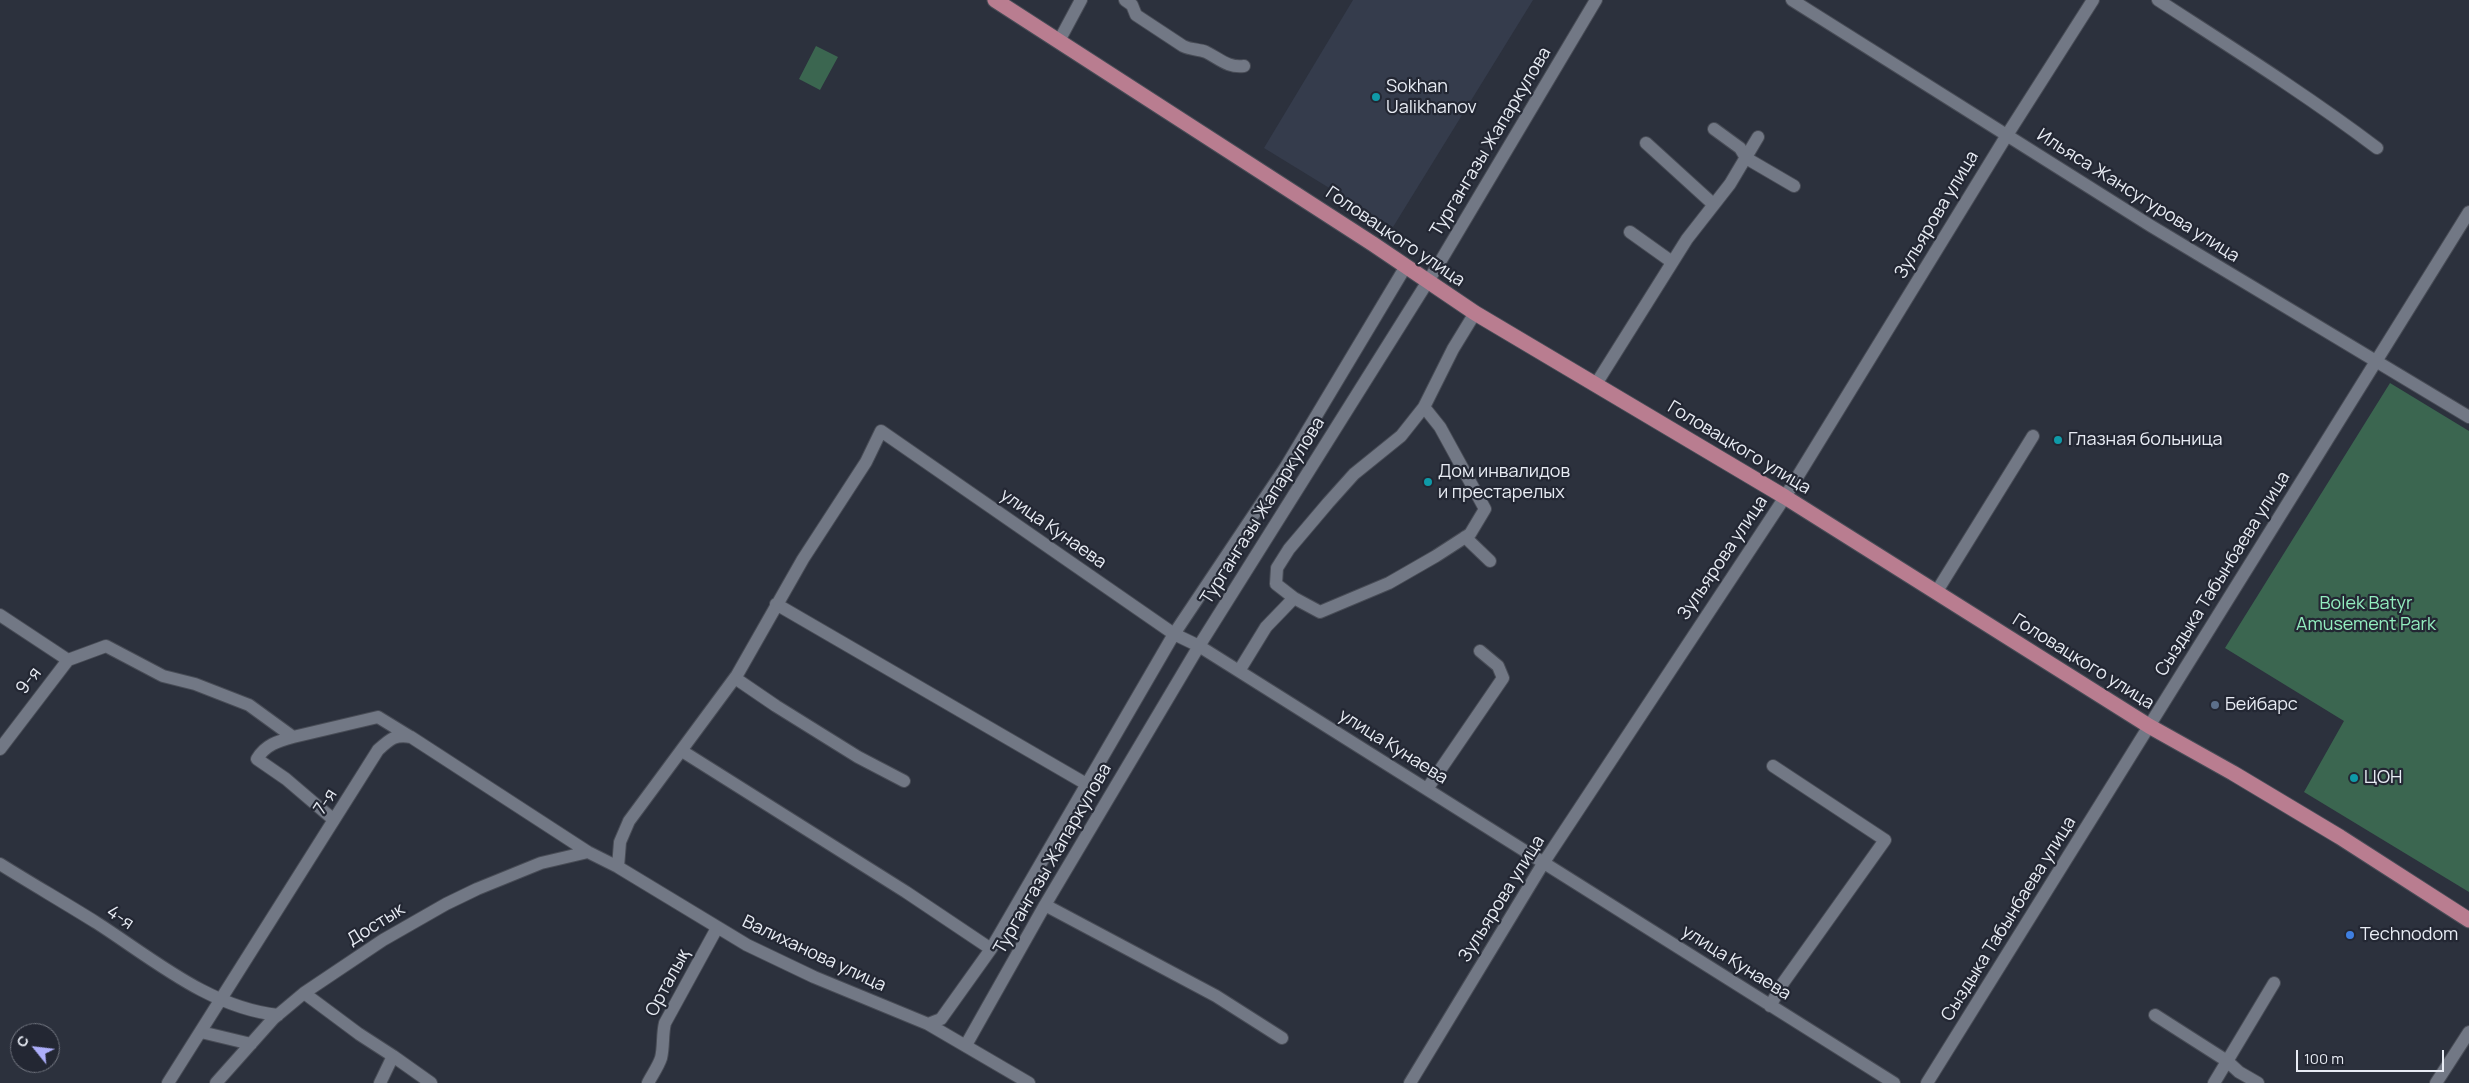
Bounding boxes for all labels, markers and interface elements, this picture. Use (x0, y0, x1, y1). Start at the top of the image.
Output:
street label: Тургангазы Жапаркулова (1426, 44, 1556, 240)
place label: Sokhan Ualikhanov (1386, 76, 1477, 118)
marker: Sokhan Ualikhanov (1370, 91, 1382, 103)
street label: Ильяса Жансугурова улица (2033, 125, 2243, 267)
street label: Зульярова улица (1890, 147, 1984, 283)
street label: Головацкого улица (1321, 182, 1469, 292)
street label: Головацкого улица (1663, 397, 1815, 499)
street label: Тургангазы Жапаркулова (1196, 413, 1330, 609)
place label: Глазная больница (2068, 429, 2223, 451)
marker: Глазная больница (2052, 434, 2064, 446)
place label: Дом инвалидов и престарелых (1438, 461, 1570, 504)
street label: Сыздыка Табынбаева улица (2151, 468, 2295, 680)
marker: Дом инвалидов и престарелых (1422, 476, 1434, 488)
street label: улица Кунаева (996, 484, 1110, 574)
street label: Зульярова улица (1673, 492, 1773, 624)
park label: Bolek Batyr Amusement Park (2296, 593, 2436, 636)
street label: Головацкого улица (2008, 610, 2158, 714)
street label: 9-я (12, 663, 46, 699)
place label: Бейбарс (2225, 694, 2298, 716)
marker: Бейбарс (2209, 699, 2221, 711)
street label: улица Кунаева (1334, 705, 1452, 789)
street label: Тургангазы Жапаркулова (989, 760, 1117, 958)
place label: ЦОН (2364, 767, 2402, 789)
marker: ЦОН (2348, 772, 2360, 784)
street label: 7-я (310, 785, 342, 819)
street label: Сыздыка Табынбаева улица (1937, 813, 2081, 1025)
street label: Зульярова улица (1454, 832, 1550, 966)
street label: Достык (343, 899, 409, 951)
street label: 4-я (102, 901, 138, 935)
street label: Валиханова улица (739, 911, 889, 997)
street label: улица Кунаева (1677, 921, 1795, 1005)
place label: Technodom (2360, 924, 2458, 946)
marker: Technodom (2344, 929, 2356, 941)
street label: Орталық (641, 946, 695, 1020)
north arrow (10, 1023, 60, 1073)
text: С (12, 1032, 33, 1050)
scale bar (2299, 1040, 2446, 1072)
text: 100 m (2304, 1048, 2344, 1069)

